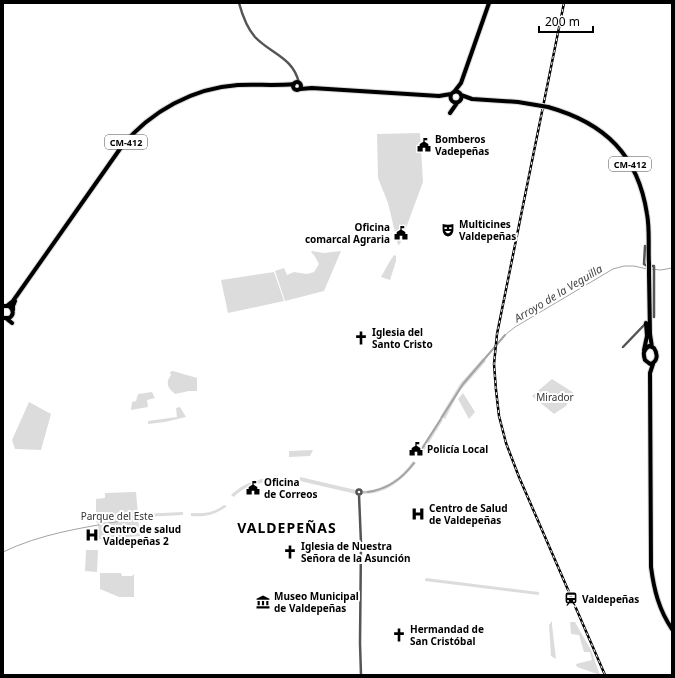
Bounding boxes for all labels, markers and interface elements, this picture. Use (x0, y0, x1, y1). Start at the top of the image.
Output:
scale bar (539, 8, 593, 34)
text: 200 m (545, 13, 580, 30)
place label: Bomberos Vadepeñas (435, 132, 489, 158)
road number: CM-412 (105, 135, 147, 149)
public building icon: Bomberos Vadepeñas (416, 137, 432, 153)
road number: CM-412 (609, 157, 651, 171)
place label: Multicines Valdepeñas (459, 217, 516, 243)
place label: Oficina comarcal Agraria (305, 220, 390, 246)
theatre icon: Multicines Valdepeñas (440, 222, 456, 238)
public building icon: Oficina comarcal Agraria (393, 225, 409, 241)
water label: Arroyo de la Veguilla (510, 260, 606, 326)
place label: Iglesia del Santo Cristo (372, 325, 433, 351)
church icon: Iglesia del Santo Cristo (353, 330, 369, 346)
park label: Mirador (536, 390, 574, 404)
public building icon: Policía Local (408, 441, 424, 457)
place label: Policía Local (427, 442, 488, 456)
place label: Oficina de Correos (264, 475, 318, 501)
public building icon: Oficina de Correos (245, 480, 261, 496)
place label: Centro de Salud de Valdepeñas (429, 501, 508, 527)
hospital icon: Centro de Salud de Valdepeñas (410, 506, 426, 522)
park label: Parque del Este (81, 509, 154, 523)
district label: VALDEPEÑAS (237, 518, 337, 537)
place label: Centro de salud Valdepeñas 2 (103, 522, 181, 548)
hospital icon: Centro de salud Valdepeñas 2 (84, 527, 100, 543)
place label: Iglesia de Nuestra Señora de la Asunción (301, 539, 410, 565)
church icon: Iglesia de Nuestra Señora de la Asunción (282, 544, 298, 560)
place label: Museo Municipal de Valdepeñas (274, 589, 359, 615)
station icon: Valdepeñas (563, 591, 579, 607)
place label: Valdepeñas (582, 592, 639, 606)
museum icon: Museo Municipal de Valdepeñas (255, 594, 271, 610)
place label: Hermandad de San Cristóbal (410, 622, 484, 648)
church icon: Hermandad de San Cristóbal (391, 627, 407, 643)

